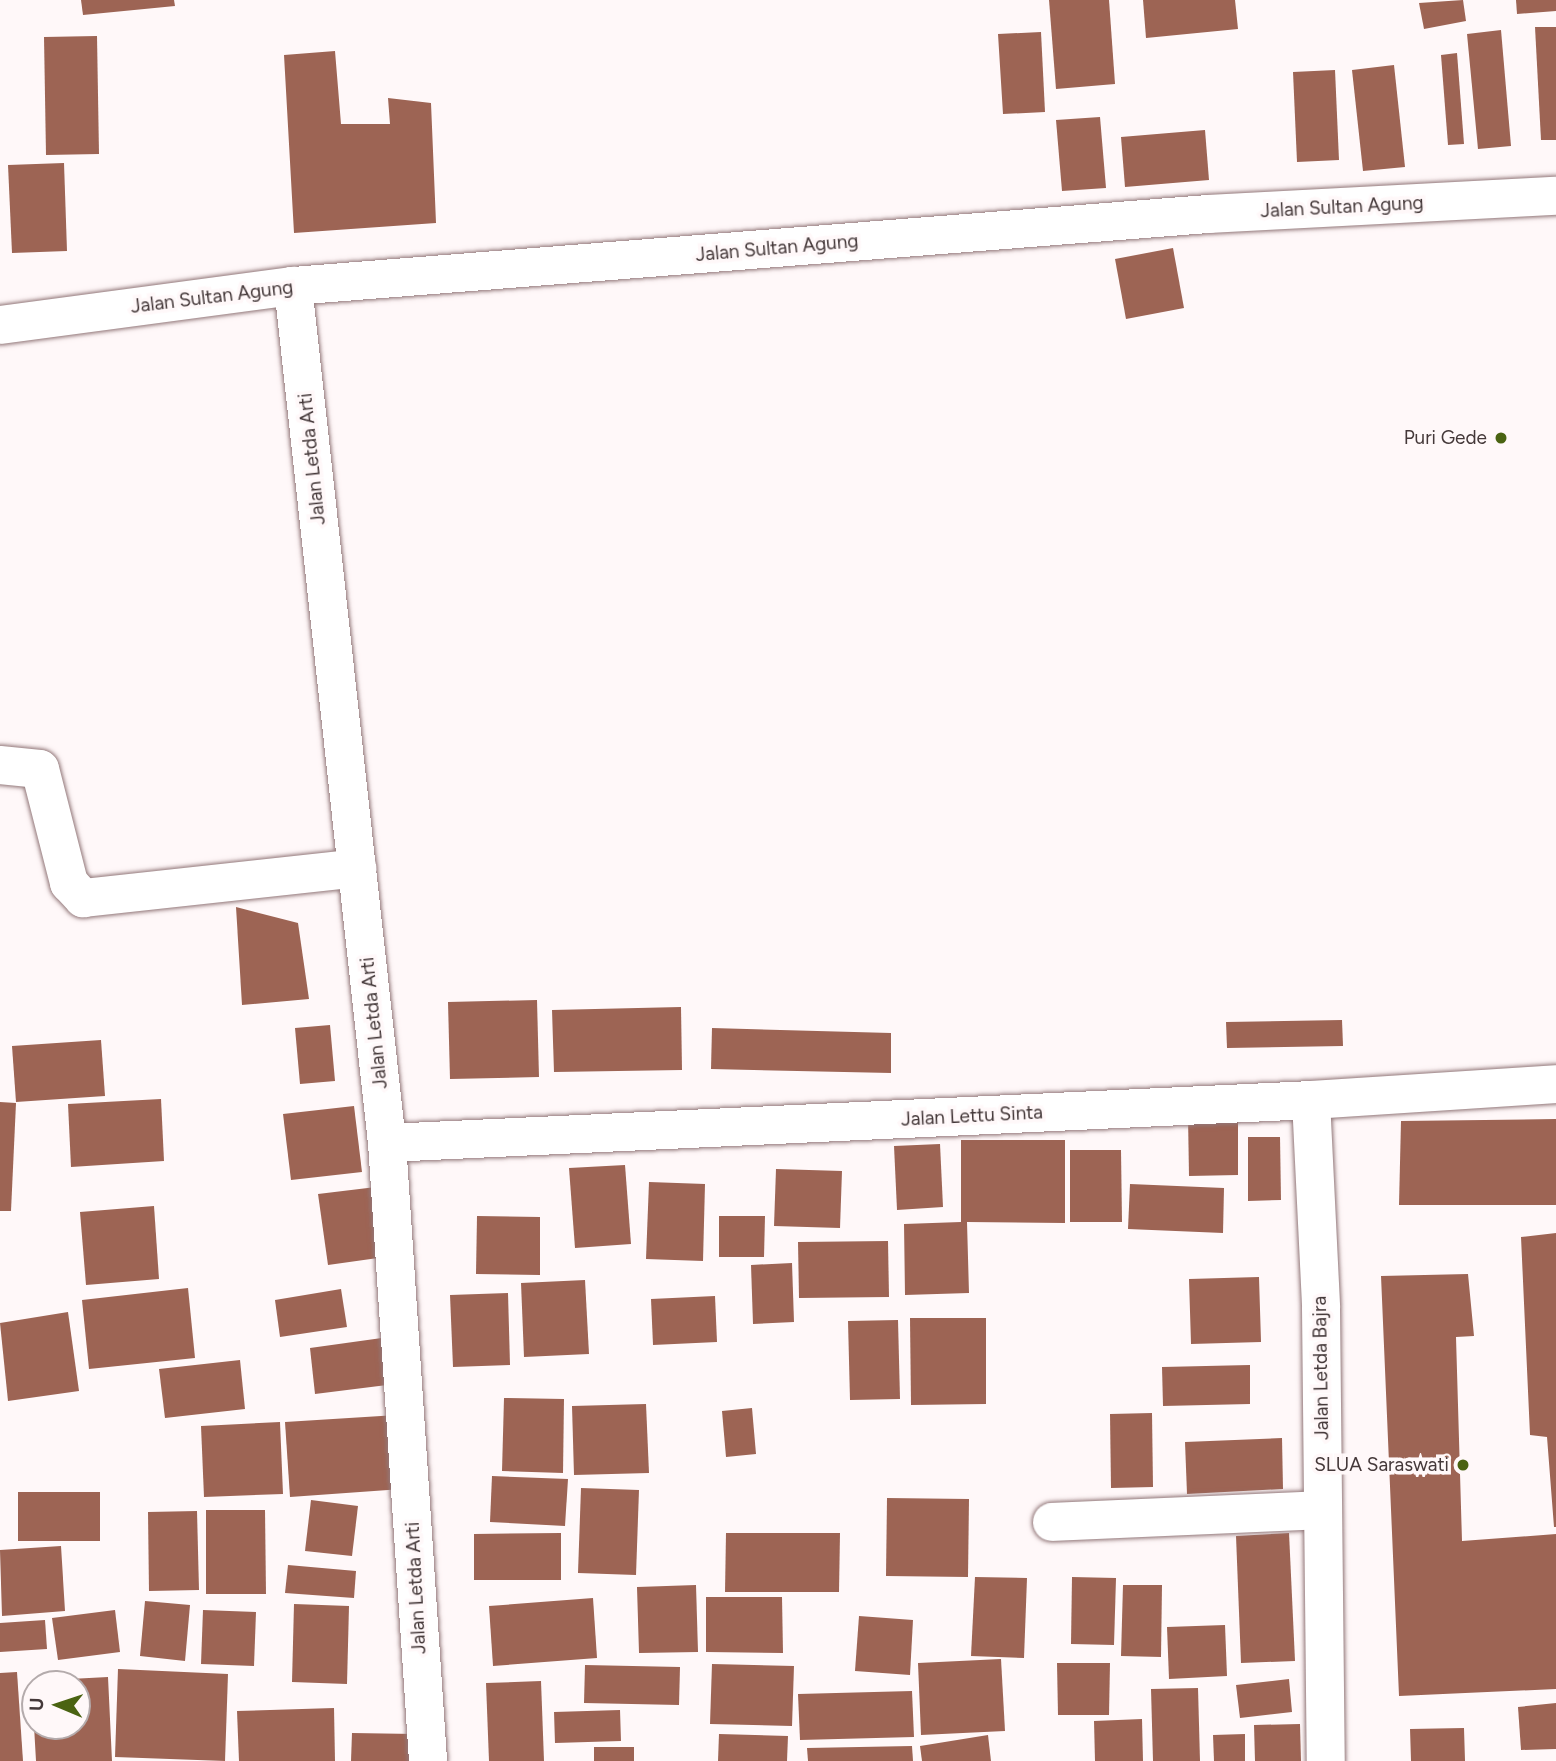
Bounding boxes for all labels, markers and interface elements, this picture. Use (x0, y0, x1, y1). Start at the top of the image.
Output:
street label: Jalan Sultan Agung (1260, 191, 1424, 223)
street label: Jalan Sultan Agung (695, 230, 859, 266)
street label: Jalan Sultan Agung (129, 276, 295, 318)
street label: Jalan Letda Arti (294, 392, 330, 526)
place label: Puri Gede (1404, 427, 1487, 449)
marker: Puri Gede (1493, 430, 1509, 446)
street label: Jalan Letda Arti (356, 956, 392, 1090)
street label: Jalan Lettu Sinta (900, 1101, 1044, 1131)
street label: Jalan Letda Bajra (1308, 1296, 1334, 1440)
place label: SLUA Saraswati (1314, 1454, 1449, 1476)
marker: SLUA Saraswati (1455, 1457, 1471, 1473)
street label: Jalan Letda Arti (401, 1521, 431, 1655)
north arrow (21, 1670, 91, 1740)
text: U (25, 1697, 48, 1711)

